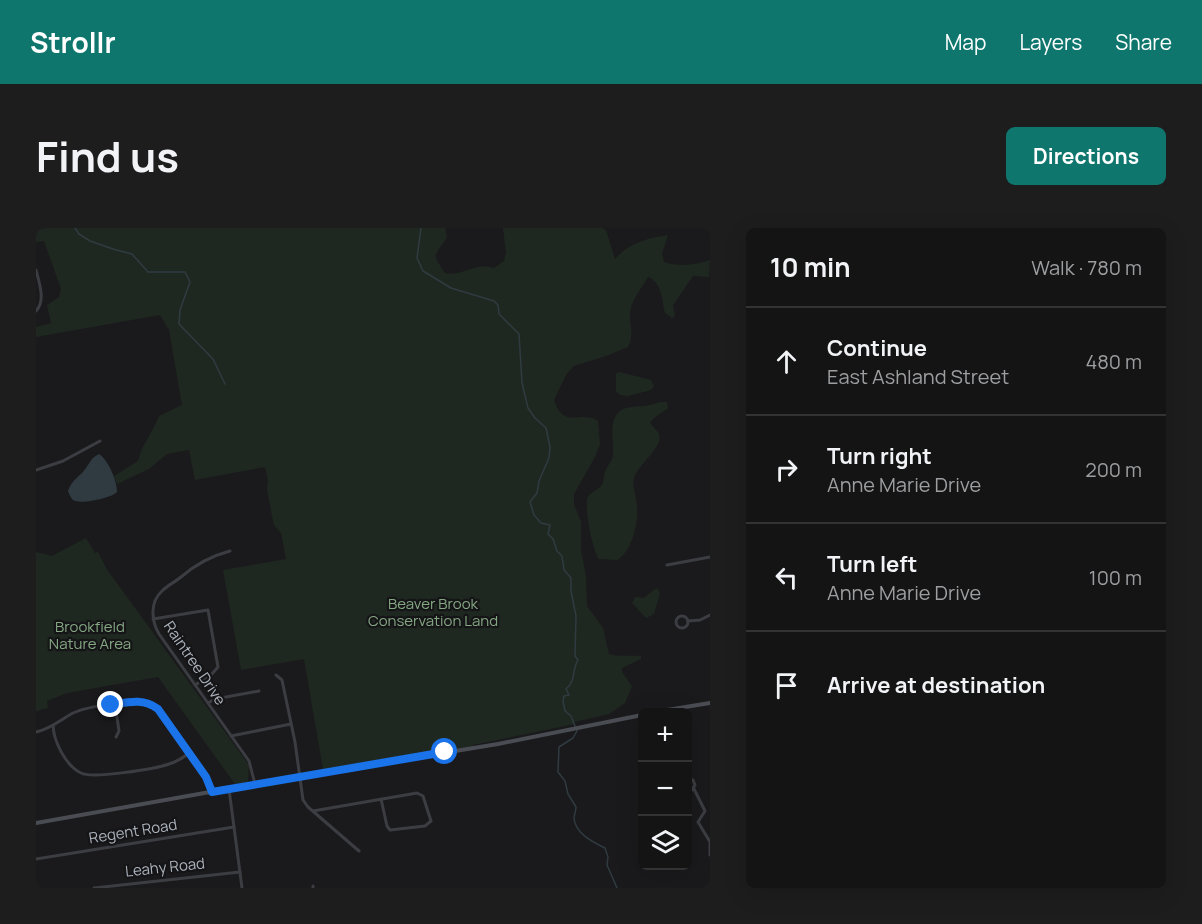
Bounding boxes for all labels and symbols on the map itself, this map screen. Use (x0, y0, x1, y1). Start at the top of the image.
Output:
park label: Beaver Brook Conservation Land (368, 593, 498, 631)
park label: Brookfield Nature Area (49, 616, 131, 654)
street label: Raintree Drive (159, 617, 231, 709)
route end (97, 691, 123, 717)
route start (431, 738, 457, 764)
street label: Regent Road (87, 814, 179, 848)
street label: Leahy Road (124, 852, 206, 882)

